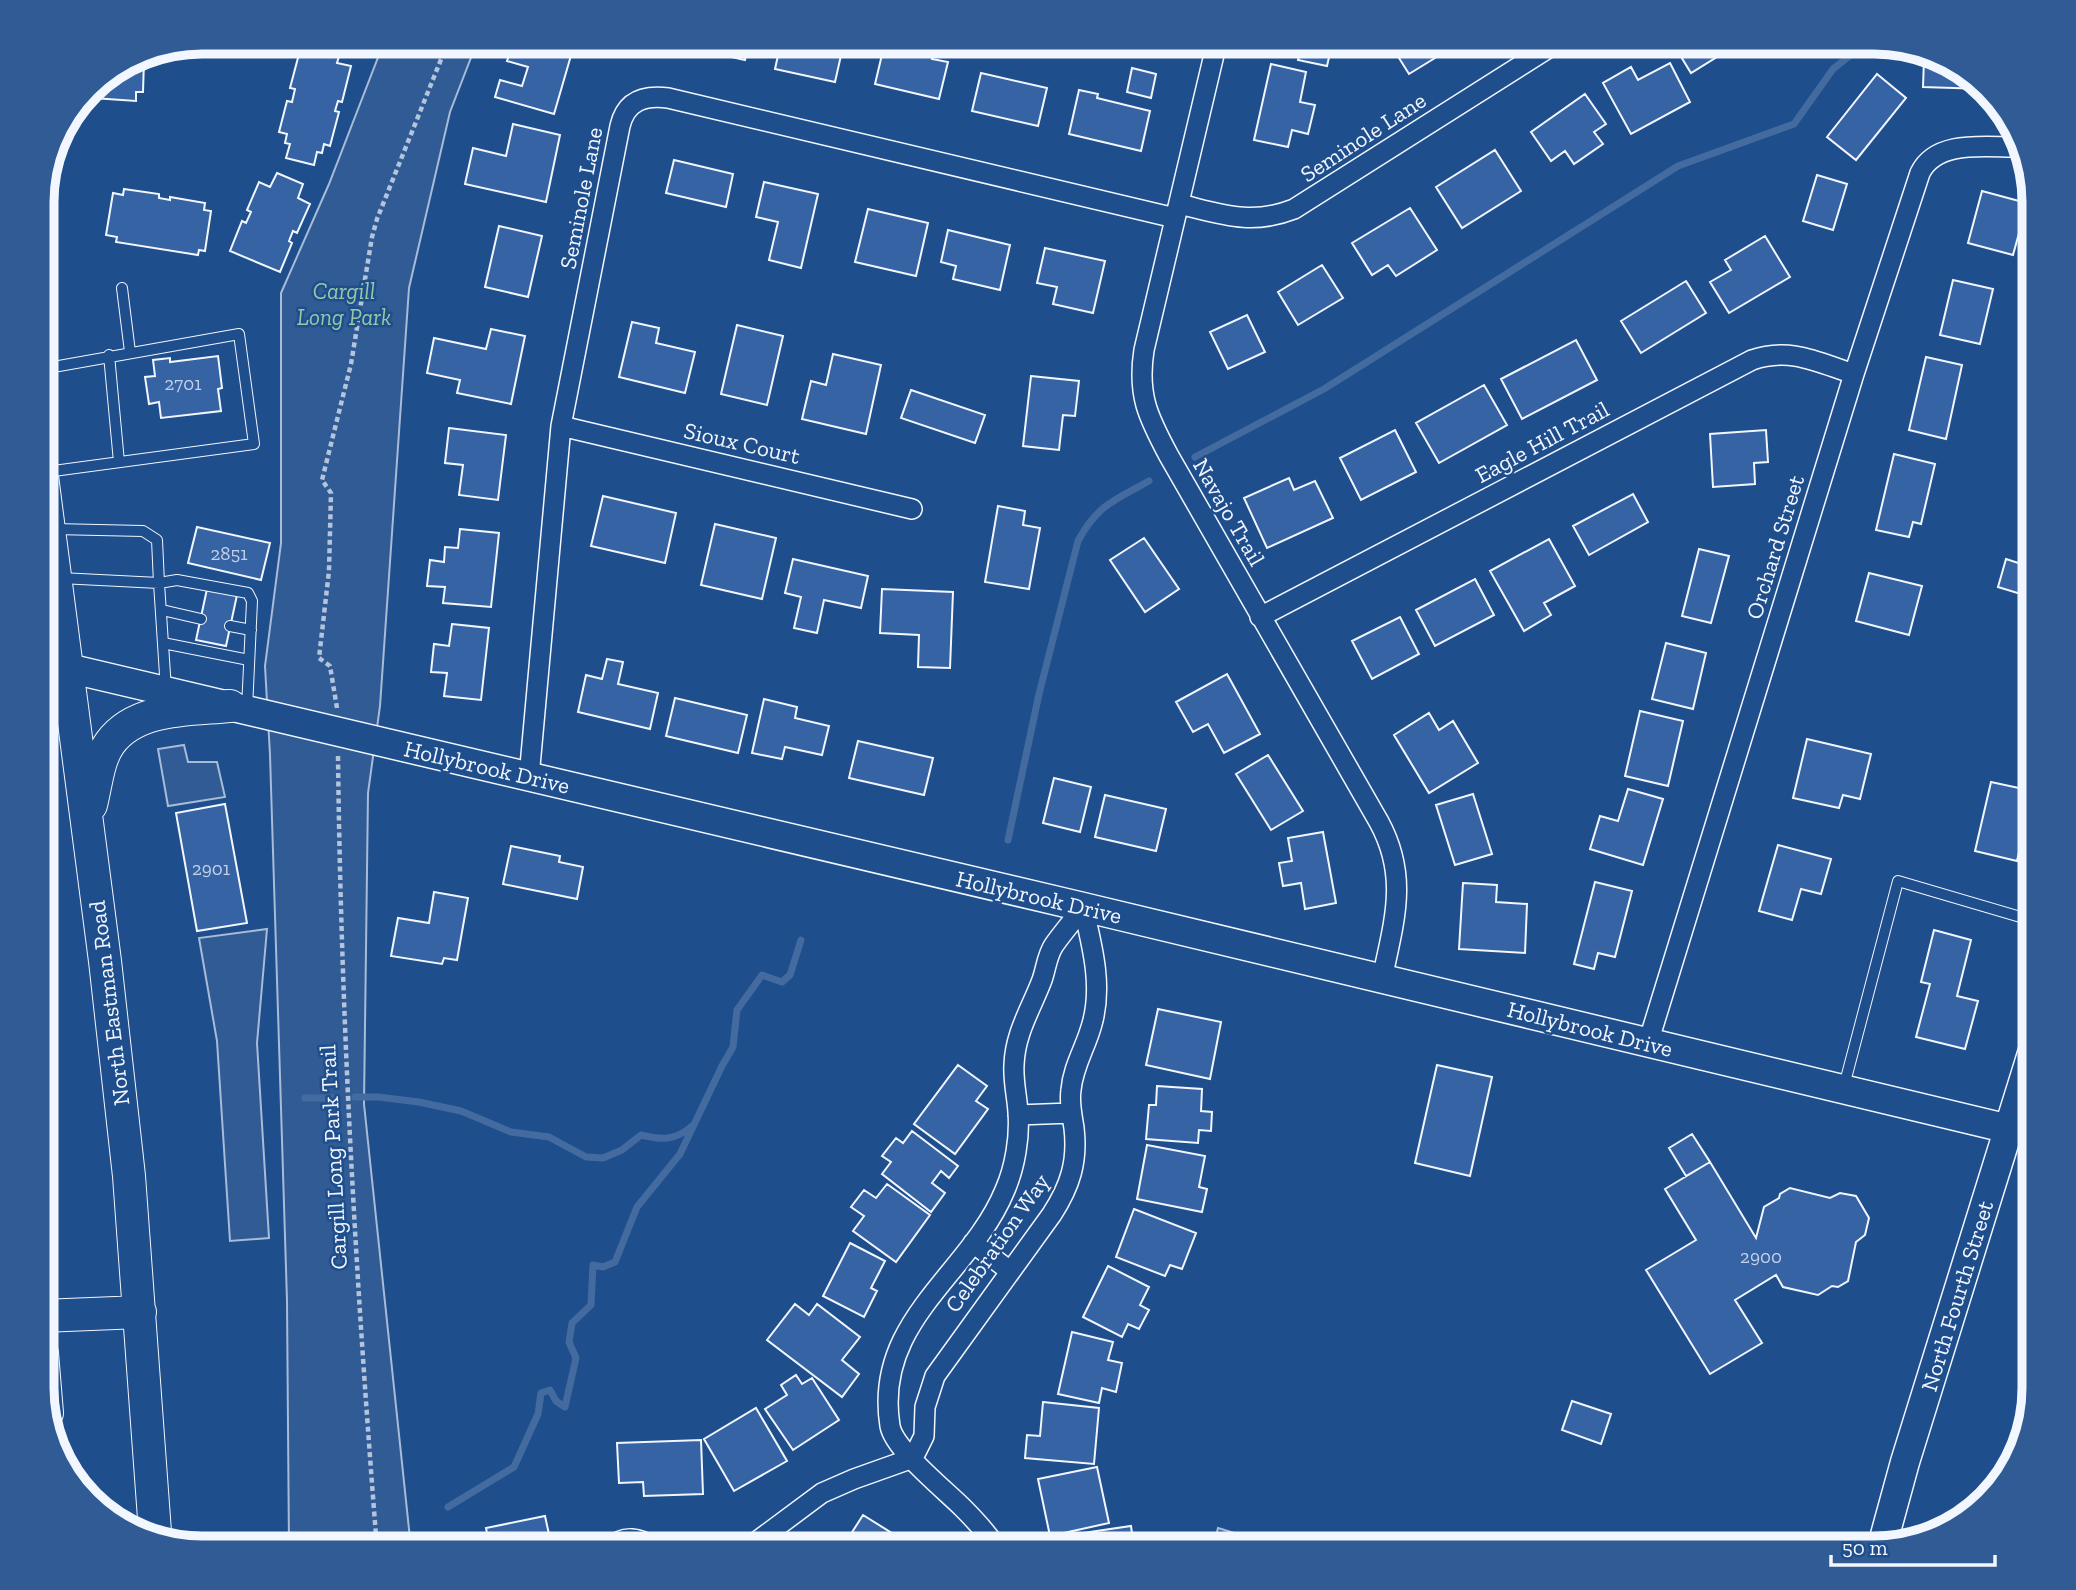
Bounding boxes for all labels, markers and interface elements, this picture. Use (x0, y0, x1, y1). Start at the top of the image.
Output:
street label: Seminole Lane (1295, 86, 1431, 188)
street label: Seminole Lane (554, 125, 608, 271)
park label: Cargill Long Park (297, 277, 391, 331)
house number: 2701 (165, 372, 202, 395)
street label: Eagle Hill Trail (1470, 395, 1614, 489)
street label: Sioux Court (681, 416, 803, 470)
street label: Navajo Trail (1187, 453, 1271, 571)
street label: Orchard Street (1740, 471, 1810, 622)
house number: 2851 (210, 542, 248, 565)
street label: Hollybrook Drive (401, 734, 573, 800)
house number: 2901 (192, 857, 230, 880)
street label: Hollybrook Drive (953, 864, 1125, 930)
street label: North Eastman Road (82, 899, 135, 1107)
street label: Hollybrook Drive (1505, 995, 1675, 1063)
street label: Cargill Long Park Trail (313, 1044, 353, 1270)
street label: Celebration Way (939, 1168, 1055, 1318)
street label: North Fourth Street (1915, 1197, 1999, 1395)
house number: 2900 (1740, 1245, 1782, 1268)
scale bar (1831, 1524, 1996, 1568)
text: 50 m (1842, 1535, 1888, 1560)

